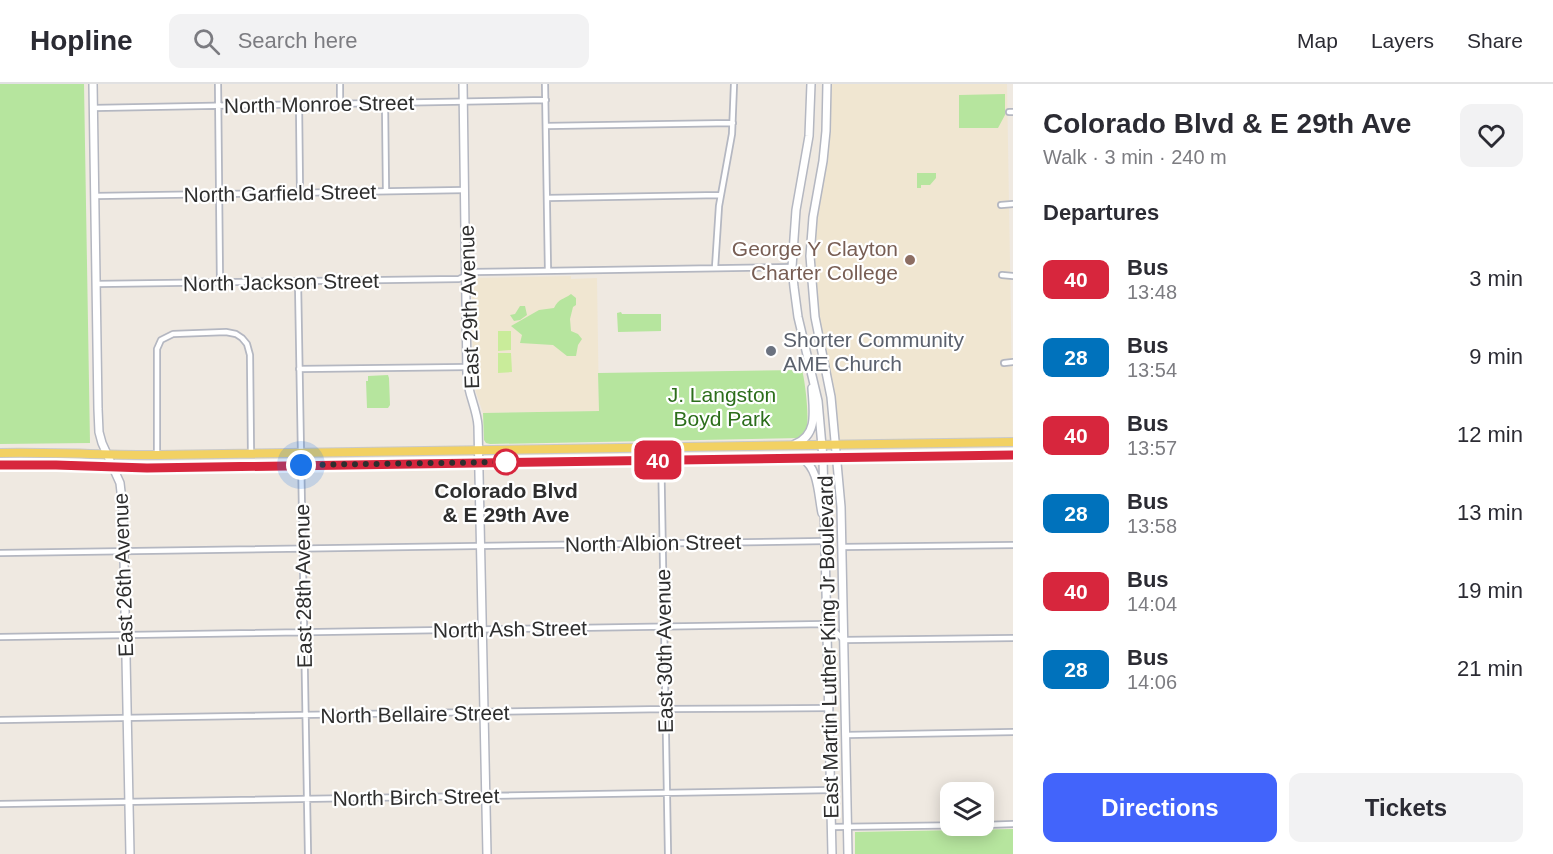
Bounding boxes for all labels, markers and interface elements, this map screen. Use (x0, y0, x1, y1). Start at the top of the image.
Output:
search box (169, 14, 589, 68)
text: Hopline (30, 25, 133, 56)
icon: search (190, 25, 223, 58)
text: Search here (238, 28, 358, 53)
text: Map (1297, 29, 1338, 52)
text: Layers (1371, 29, 1434, 52)
text: Share (1467, 29, 1523, 52)
street label: North Monroe Street (224, 91, 414, 117)
button: heart (1460, 104, 1523, 167)
text: Colorado Blvd & E 29th Ave (1043, 108, 1411, 139)
text: Walk · 3 min · 240 m (1043, 146, 1227, 168)
street label: North Garfield Street (184, 180, 377, 206)
text: Departures (1043, 200, 1159, 225)
street label: East 29th Avenue (455, 225, 483, 389)
place label: George Y Clayton Charter College (732, 237, 898, 284)
marker: George Y Clayton Charter College (903, 253, 917, 267)
text: Bus (1127, 255, 1169, 280)
text: 3 min (1469, 266, 1523, 291)
text: 40 (1064, 268, 1088, 291)
street label: North Jackson Street (183, 269, 379, 295)
text: 13:48 (1127, 281, 1177, 303)
place label: Shorter Community AME Church (783, 328, 964, 375)
text: Bus (1127, 333, 1169, 358)
marker: Shorter Community AME Church (764, 344, 778, 358)
text: 9 min (1469, 344, 1523, 369)
text: 28 (1064, 346, 1088, 369)
text: 13:54 (1127, 359, 1177, 381)
park label: J. Langston Boyd Park (668, 383, 776, 430)
text: Bus (1127, 411, 1169, 436)
text: 12 min (1457, 422, 1523, 447)
text: 40 (1064, 424, 1088, 447)
text: 13:57 (1127, 437, 1177, 459)
line badge: 40 (631, 440, 685, 479)
marker: Colorado Blvd & E 29th Ave (493, 449, 519, 475)
text: 40 (646, 449, 670, 472)
your location (286, 450, 316, 480)
street label: East Martin Luther King Jr Boulevard (814, 475, 842, 819)
place label: Colorado Blvd & E 29th Ave (434, 479, 578, 526)
text: Bus (1127, 489, 1169, 514)
street label: East 26th Avenue (109, 493, 137, 657)
text: 13 min (1457, 500, 1523, 525)
text: 28 (1064, 502, 1088, 525)
street label: East 28th Avenue (290, 504, 316, 668)
text: 13:58 (1127, 515, 1177, 537)
street label: North Albion Street (565, 530, 741, 556)
text: Bus (1127, 567, 1169, 592)
street label: East 30th Avenue (651, 569, 677, 733)
text: 19 min (1457, 578, 1523, 603)
text: 40 (1064, 580, 1088, 603)
text: 14:04 (1127, 593, 1177, 615)
street label: North Ash Street (433, 616, 587, 642)
text: Bus (1127, 645, 1169, 670)
text: 21 min (1457, 656, 1523, 681)
text: 28 (1064, 658, 1088, 681)
text: 14:06 (1127, 671, 1177, 693)
street label: North Bellaire Street (320, 701, 510, 727)
button: Directions (1043, 773, 1277, 842)
button: Tickets (1289, 773, 1523, 842)
map controls (940, 782, 994, 836)
button: layers (940, 782, 994, 836)
street label: North Birch Street (332, 784, 500, 810)

